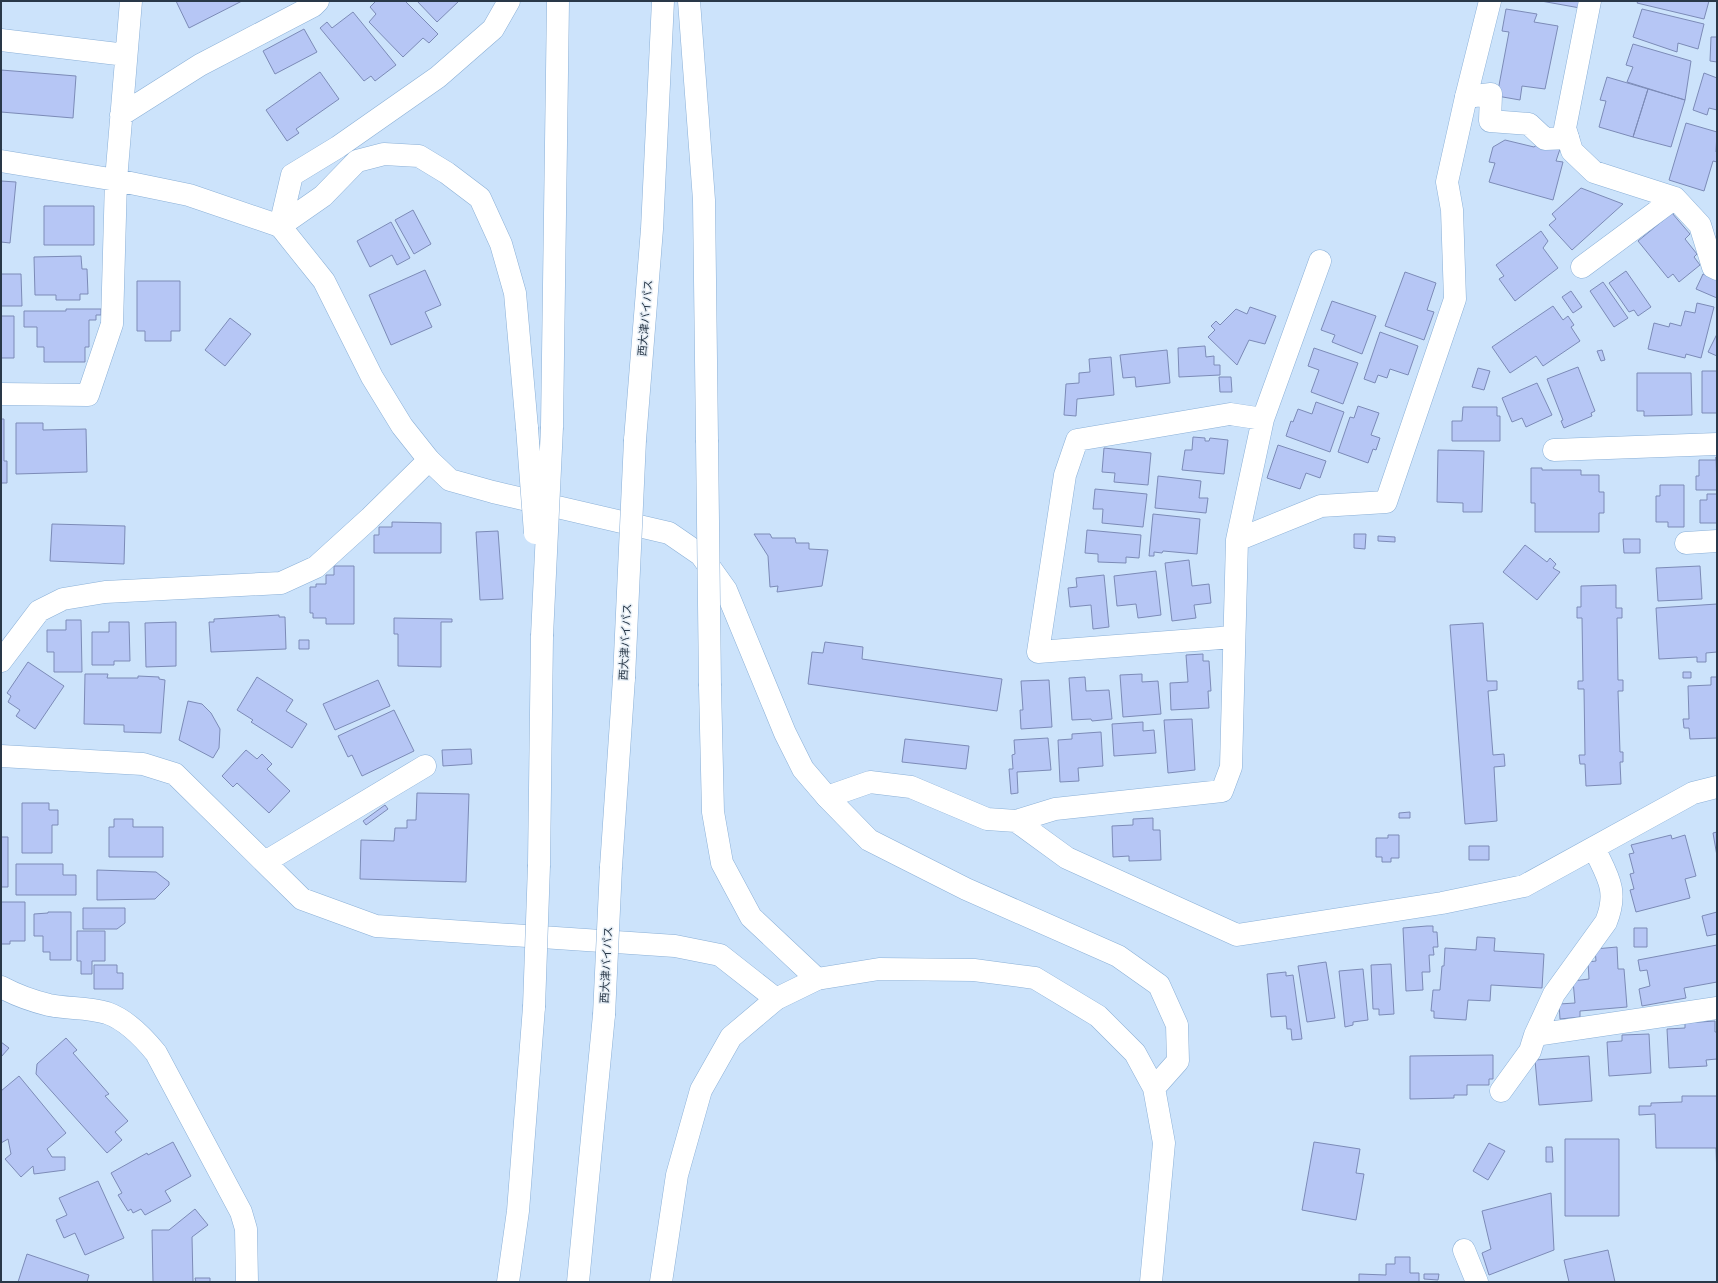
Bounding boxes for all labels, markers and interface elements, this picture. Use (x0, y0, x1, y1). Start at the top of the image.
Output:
street label: 西大津バイパス (635, 279, 656, 357)
street label: 西大津バイパス (616, 603, 635, 681)
street label: 西大津バイパス (597, 926, 616, 1004)

